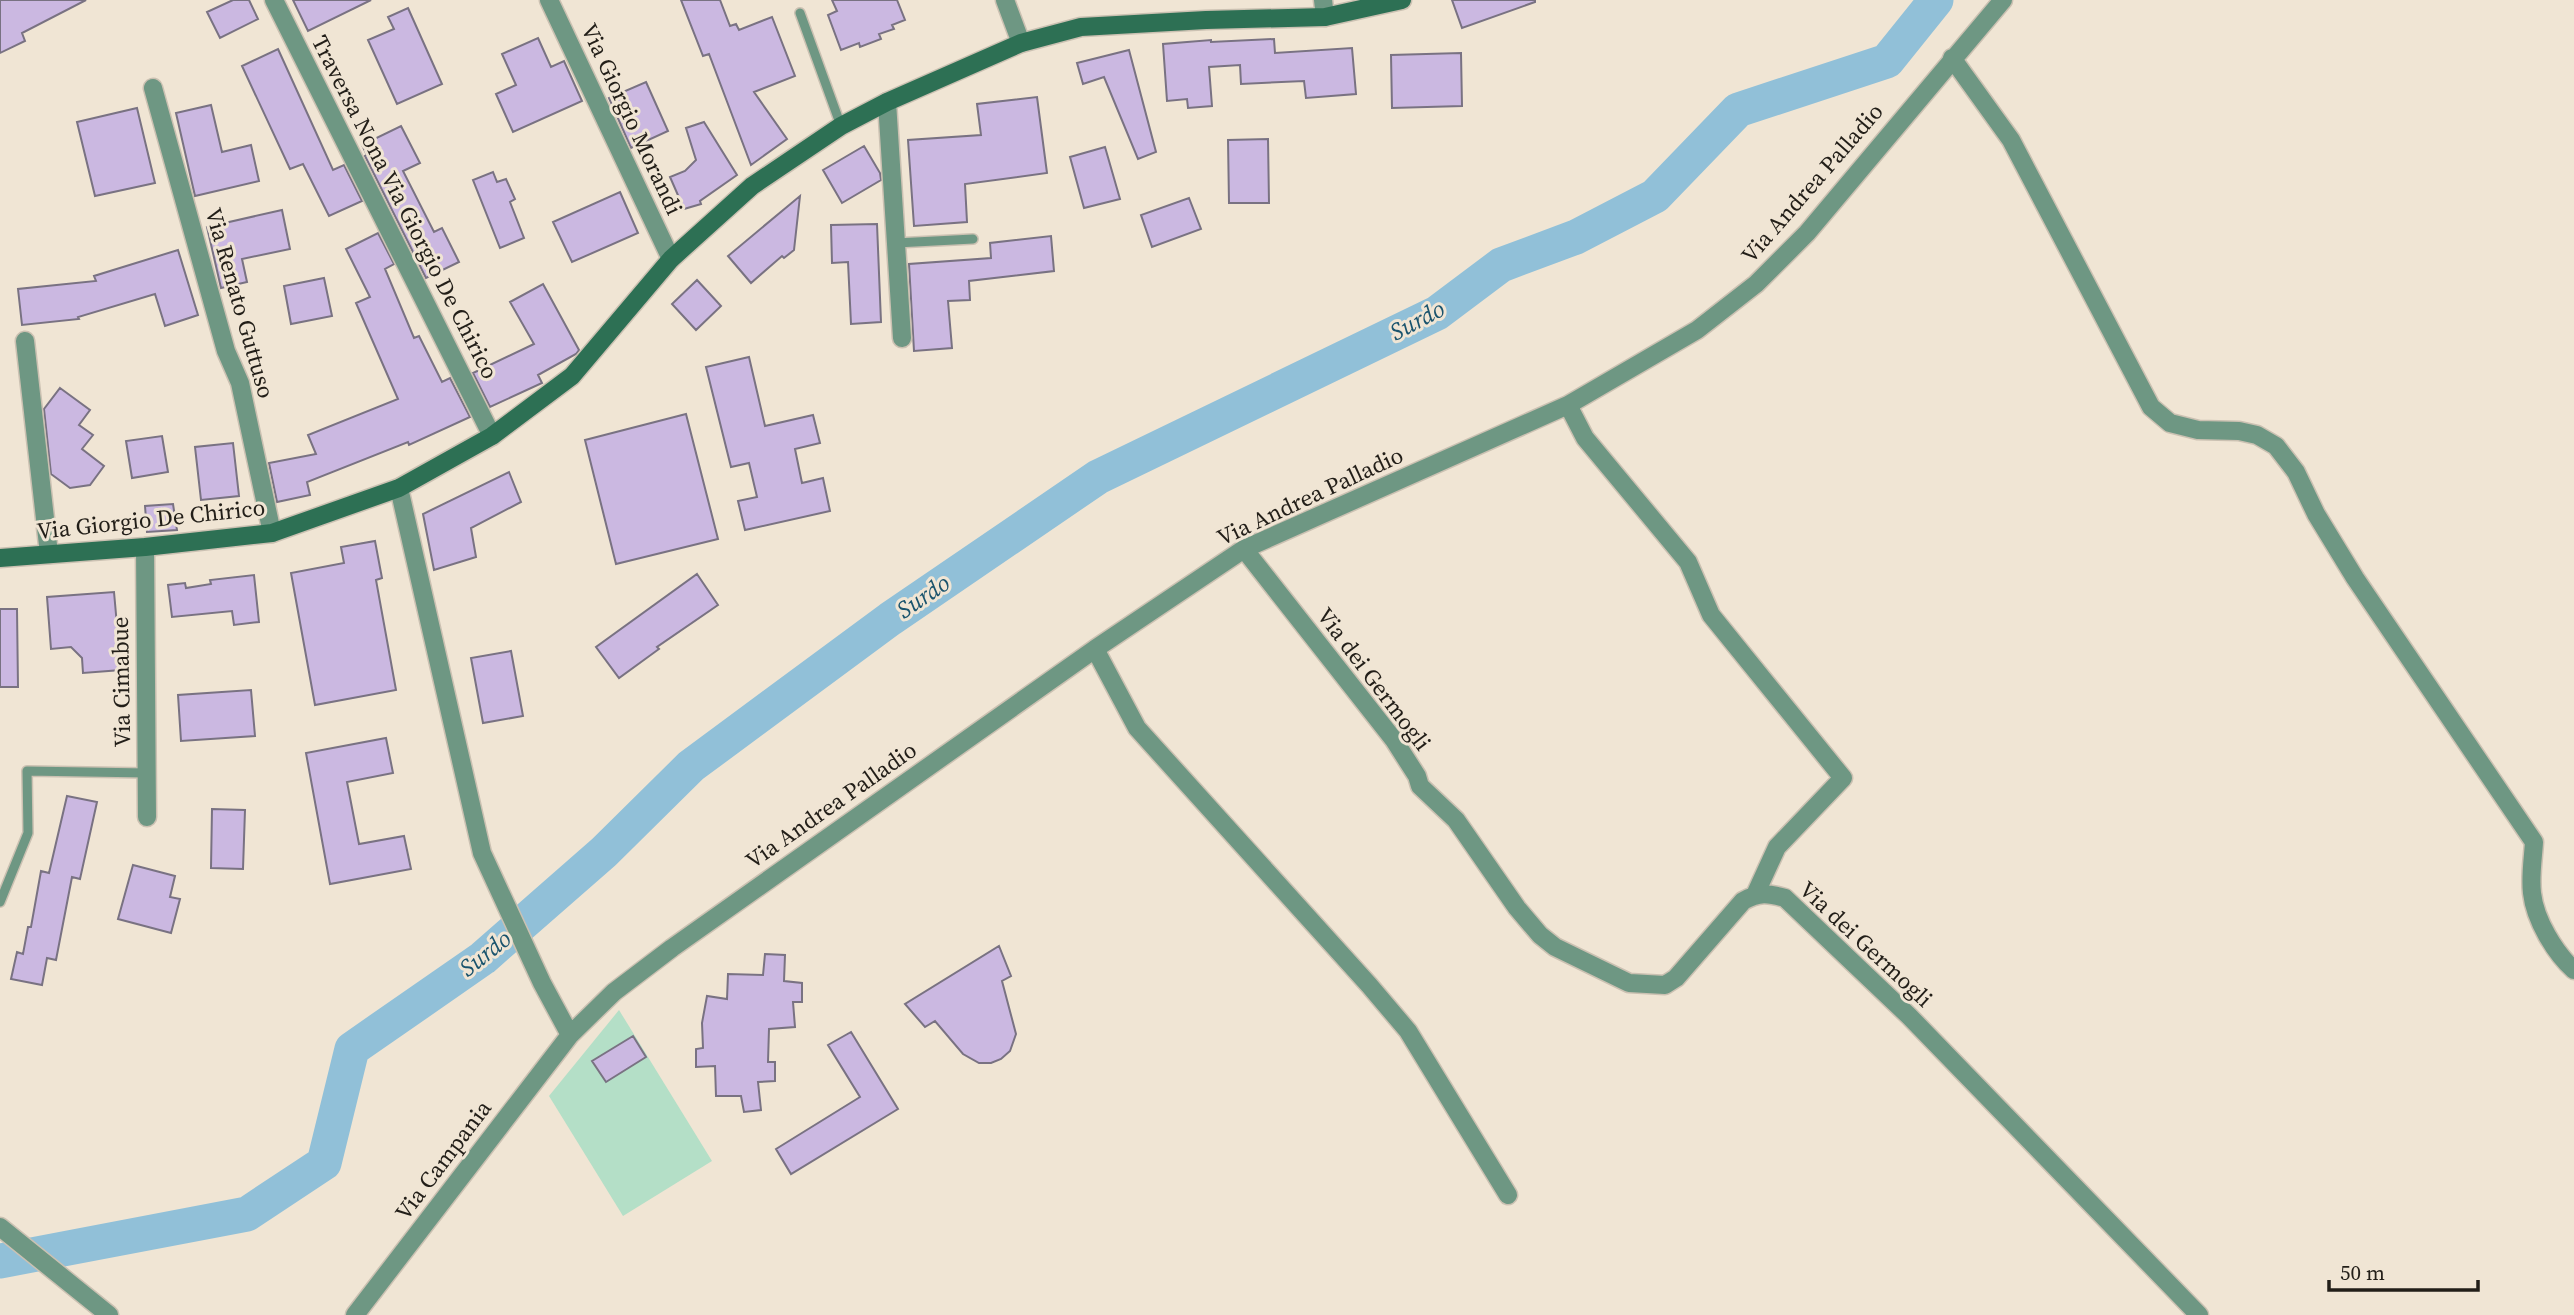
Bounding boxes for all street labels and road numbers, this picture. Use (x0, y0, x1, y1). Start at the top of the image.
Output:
street label: Via Giorgio Morandi (574, 18, 691, 220)
street label: Traversa Nona Via Giorgio De Chirico (304, 29, 506, 385)
street label: Via Andrea Palladio (1734, 96, 1890, 270)
street label: Via Renato Guttuso (198, 204, 282, 402)
street label: Via Andrea Palladio (1212, 439, 1408, 553)
street label: Via Giorgio De Chirico (35, 491, 267, 547)
street label: Via dei Germogli (1310, 601, 1439, 757)
street label: Via Cimabue (104, 616, 138, 748)
street label: Via Andrea Palladio (739, 734, 923, 876)
street label: Via dei Germogli (1792, 874, 1940, 1014)
street label: Via Campania (387, 1093, 499, 1227)

